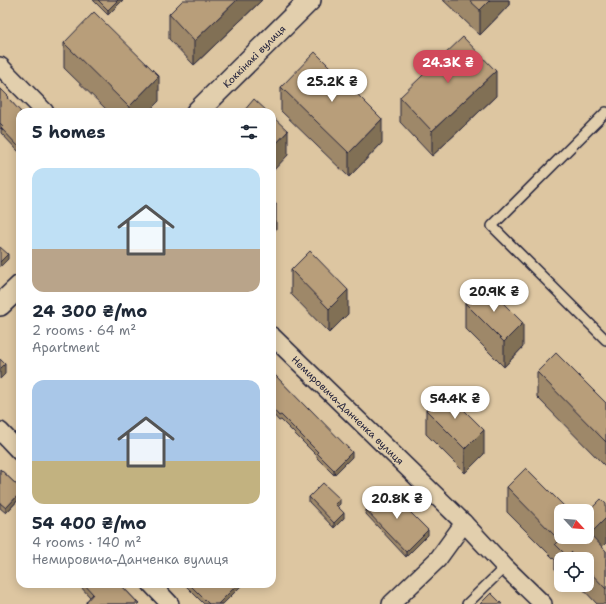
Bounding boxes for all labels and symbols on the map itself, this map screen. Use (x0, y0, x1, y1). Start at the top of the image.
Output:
street label: Коккінакі вулиця (220, 22, 289, 91)
pin: 24.3K ₴ (411, 50, 485, 84)
pin: 25.2K ₴ (295, 69, 369, 103)
pin: 20.9K ₴ (457, 279, 531, 313)
street label: Немировича-Данченка вулиця (289, 353, 407, 468)
pin: 54.4K ₴ (418, 386, 492, 420)
pin: 20.8K ₴ (360, 486, 434, 520)
north arrow (554, 504, 594, 544)

